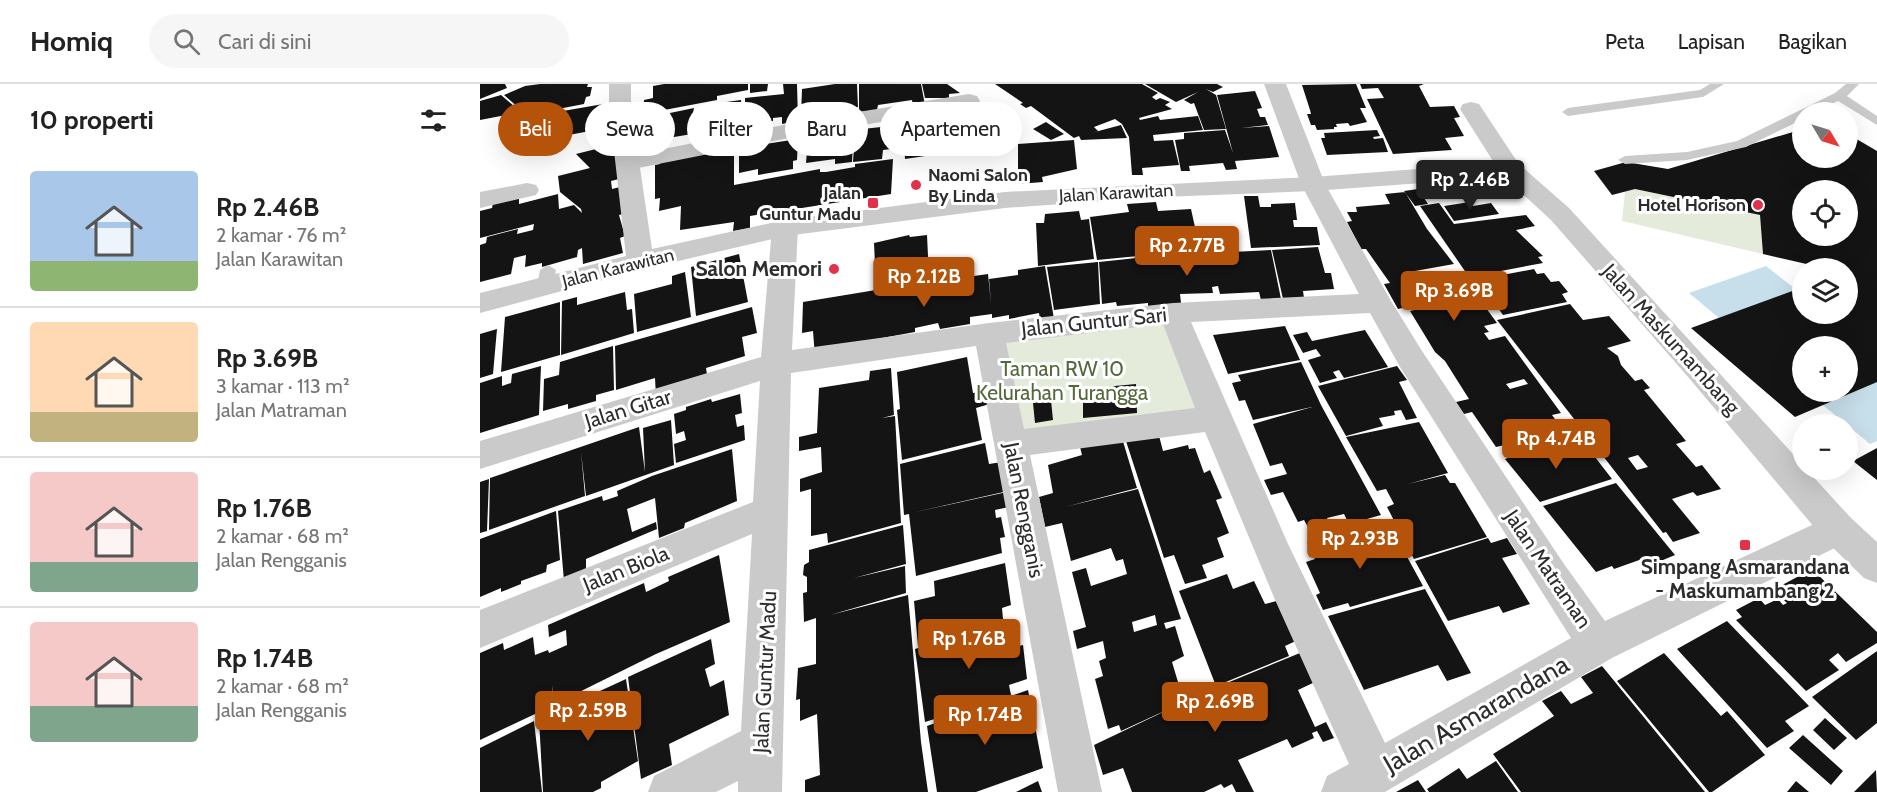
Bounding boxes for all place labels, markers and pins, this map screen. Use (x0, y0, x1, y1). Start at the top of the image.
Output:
pin: Rp 2.46B (1408, 160, 1532, 211)
place label: Naomi Salon By Linda (928, 164, 1028, 207)
marker: Naomi Salon By Linda (909, 178, 923, 192)
place label: Jalan Guntur Madu (759, 182, 861, 225)
place label: Hotel Horison (1637, 194, 1746, 216)
marker: Jalan Guntur Madu (866, 196, 880, 210)
marker: Hotel Horison (1751, 198, 1765, 212)
pin: Rp 2.77B (1125, 226, 1249, 277)
place label: Salon Memori (695, 256, 822, 281)
pin: Rp 2.12B (862, 257, 986, 308)
marker: Salon Memori (827, 262, 841, 276)
pin: Rp 3.69B (1392, 271, 1516, 322)
pin: Rp 4.74B (1494, 419, 1618, 470)
pin: Rp 2.93B (1298, 519, 1422, 570)
marker: Simpang Asmarandana - Maskumambang 2 (1738, 538, 1752, 552)
place label: Simpang Asmarandana - Maskumambang 2 (1641, 554, 1850, 603)
pin: Rp 1.76B (907, 619, 1031, 670)
pin: Rp 2.69B (1153, 682, 1277, 733)
pin: Rp 2.59B (526, 691, 650, 742)
pin: Rp 1.74B (923, 695, 1047, 746)

